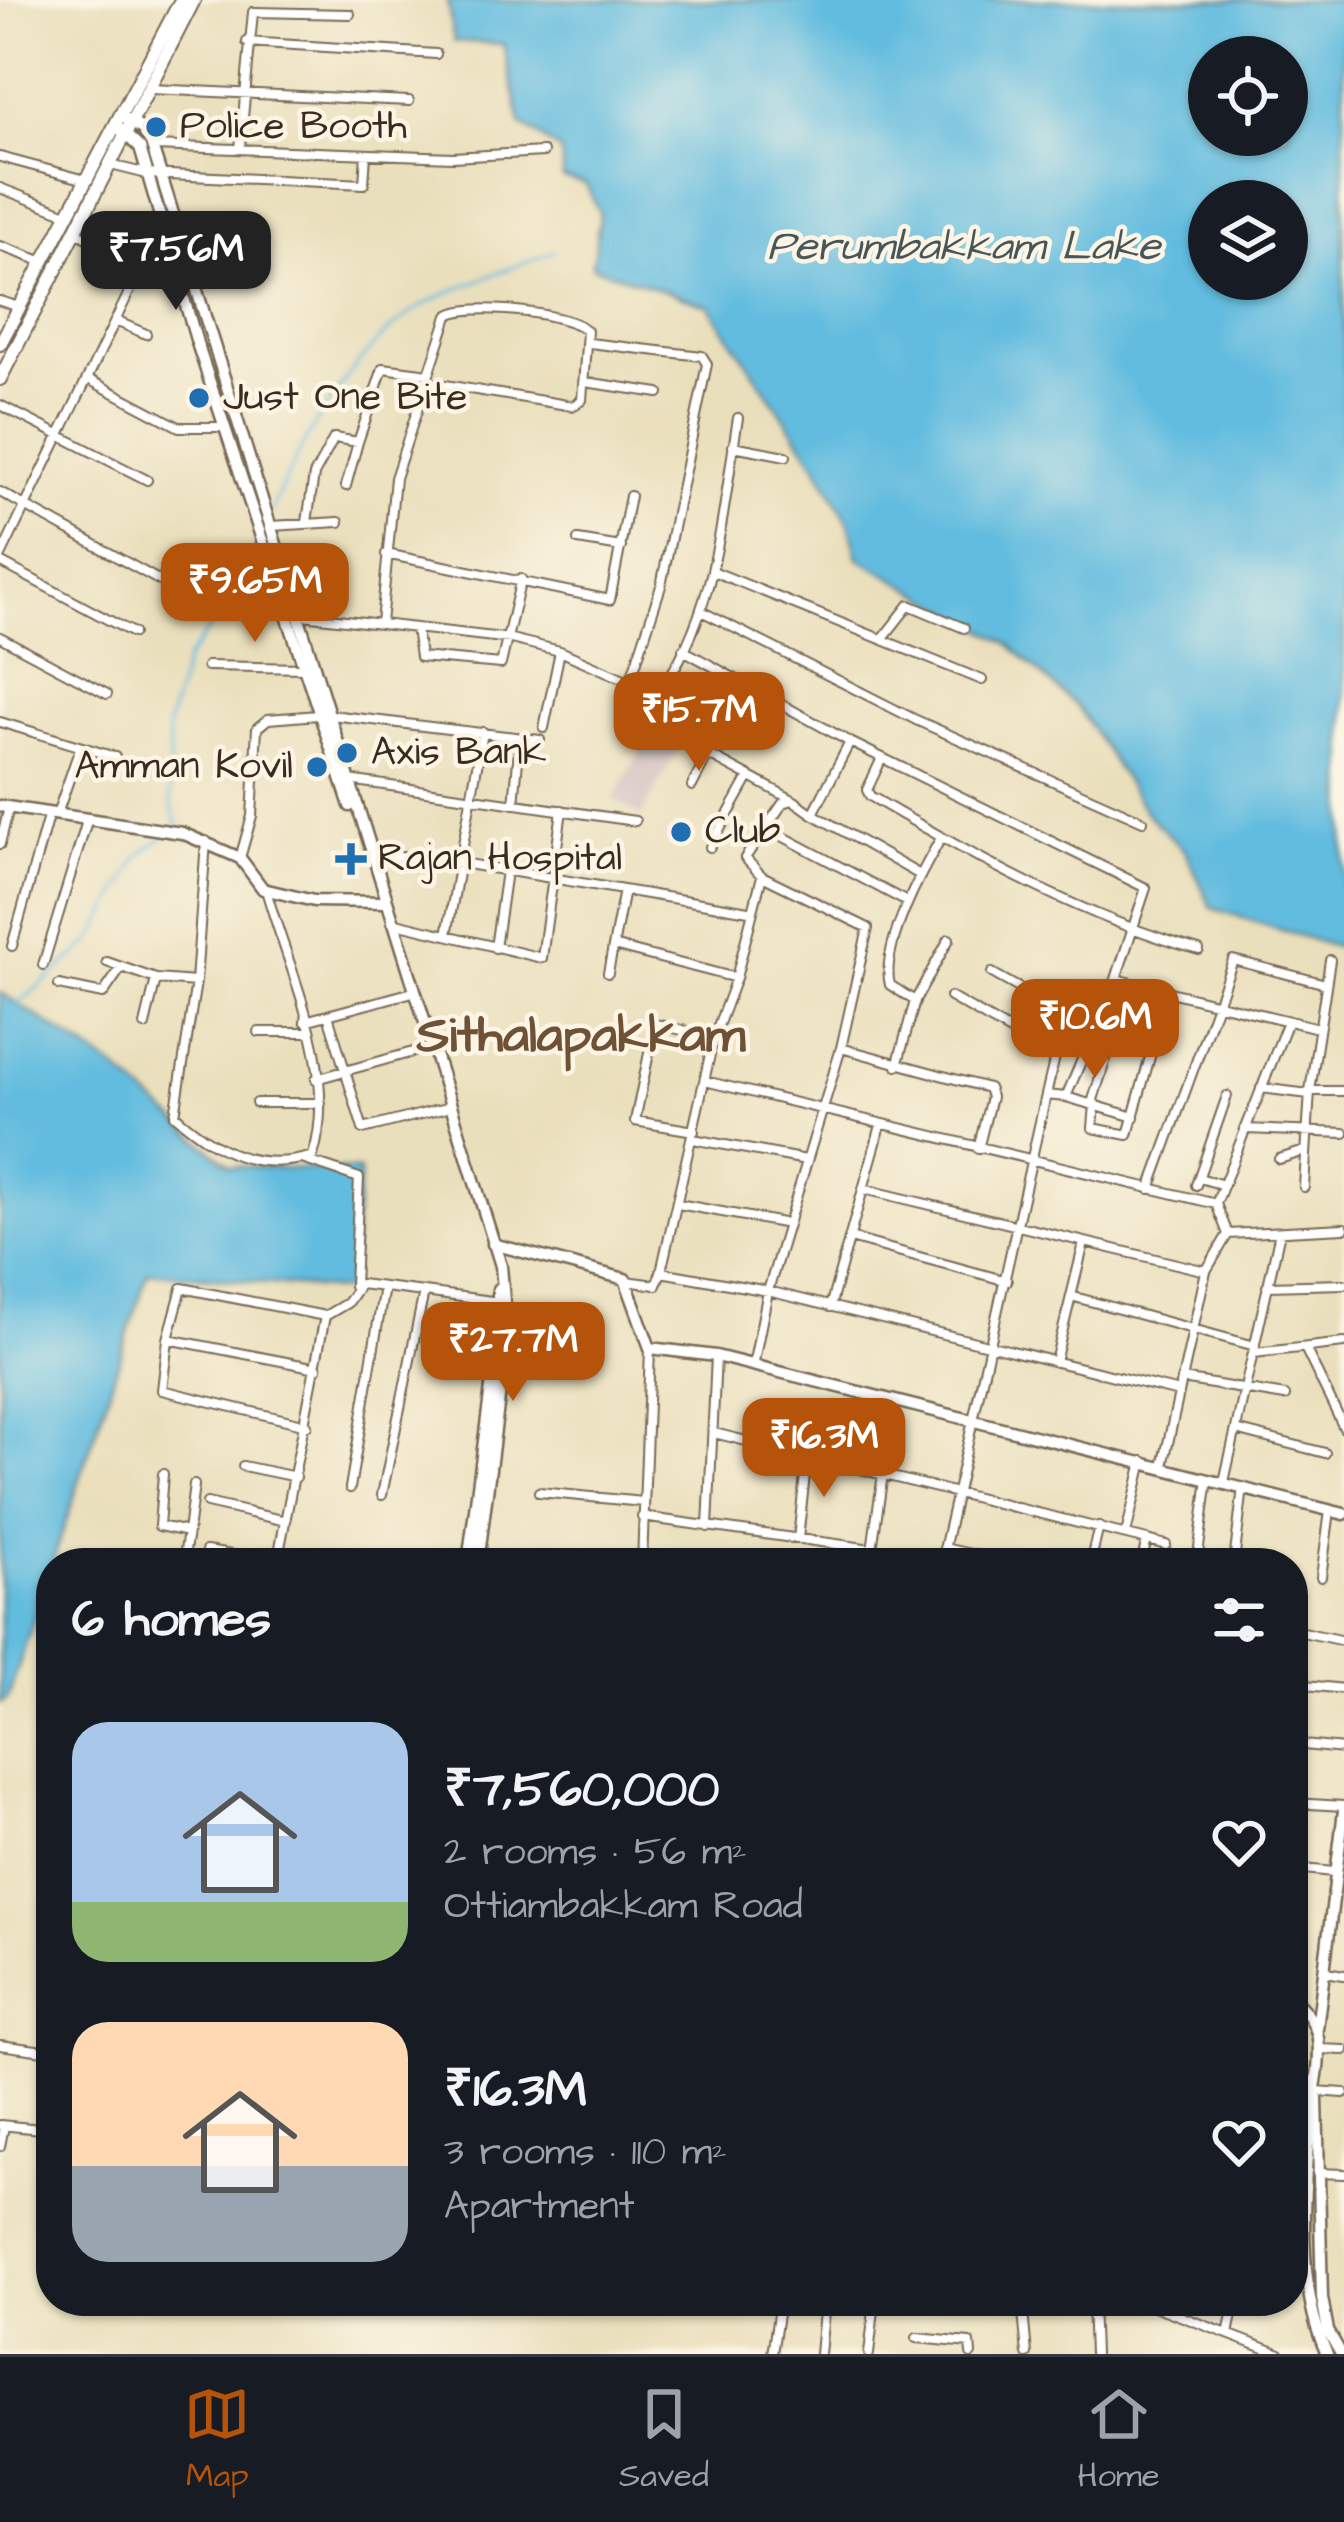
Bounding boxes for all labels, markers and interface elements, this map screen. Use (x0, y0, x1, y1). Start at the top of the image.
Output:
map controls (1188, 36, 1308, 300)
button: locate (1188, 36, 1308, 156)
place label: Police Booth (180, 100, 407, 154)
marker: Police Booth (143, 114, 169, 140)
button: layers (1188, 180, 1308, 300)
pin: ₹7.56M (78, 211, 274, 313)
water label: Perumbakkam Lake (767, 218, 1163, 276)
text: ₹7.56M (108, 223, 244, 277)
place label: Just One Bite (223, 371, 467, 425)
marker: Just One Bite (186, 385, 212, 411)
pin: ₹9.65M (157, 543, 353, 645)
text: ₹9.65M (188, 555, 322, 609)
pin: ₹15.7M (601, 672, 797, 774)
text: ₹15.7M (641, 684, 757, 738)
place label: Axis Bank (371, 726, 547, 780)
place label: Amman Kovil (75, 740, 293, 794)
marker: Axis Bank (334, 740, 360, 766)
marker: Amman Kovil (304, 754, 330, 780)
place label: Club (705, 805, 781, 859)
marker: Club (668, 819, 694, 845)
place label: Rajan Hospital (378, 832, 622, 886)
marker: Rajan Hospital (335, 843, 367, 875)
pin: ₹10.6M (997, 979, 1193, 1081)
text: ₹10.6M (1038, 991, 1152, 1045)
district label: Sithalapakkam (416, 1001, 747, 1072)
pin: ₹27.7M (415, 1302, 611, 1404)
text: ₹27.7M (448, 1314, 578, 1368)
pin: ₹16.3M (726, 1398, 922, 1500)
text: ₹16.3M (769, 1410, 879, 1464)
text: 6 homes (72, 1585, 271, 1656)
icon: filters (1206, 1587, 1272, 1653)
text: ₹7,560,000 (444, 1755, 719, 1826)
icon: home (168, 1770, 312, 1914)
icon: heart (1206, 1809, 1272, 1875)
text: 2 rooms · 56 m² (444, 1826, 747, 1880)
text: Ottiambakkam Road (444, 1880, 803, 1934)
text: ₹16.3M (444, 2055, 587, 2126)
icon: home (168, 2070, 312, 2214)
icon: heart (1206, 2109, 1272, 2175)
text: 3 rooms · 110 m² (444, 2126, 727, 2180)
text: Apartment (444, 2180, 635, 2234)
tab: Map (184, 2381, 250, 2499)
tab: Saved (619, 2381, 709, 2499)
tab: Home (1078, 2381, 1160, 2499)

